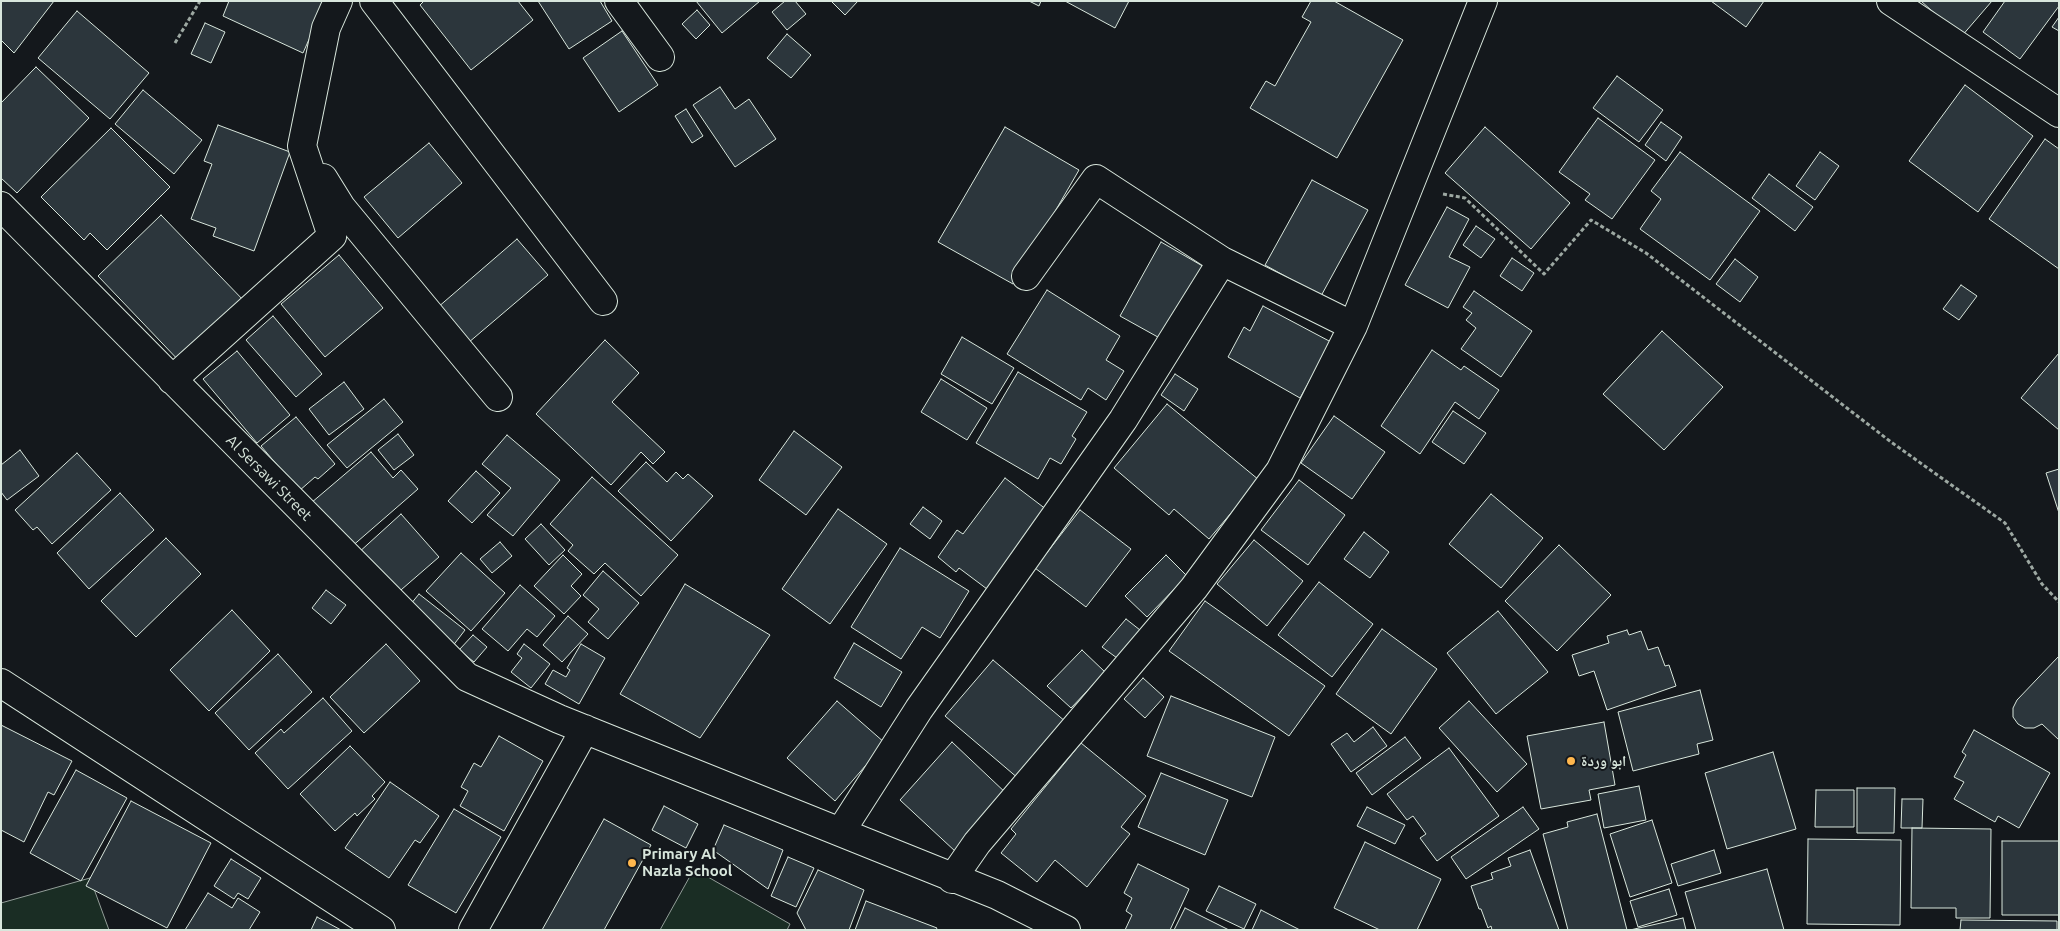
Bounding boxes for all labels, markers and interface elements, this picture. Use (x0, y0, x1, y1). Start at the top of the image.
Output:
street label: Al Sersawi Street (222, 431, 316, 525)
place label: ابو وردة (1581, 752, 1626, 770)
marker: ابو وردة (1565, 755, 1577, 767)
place label: Primary Al Nazla School (642, 845, 732, 880)
marker: Primary Al Nazla School (626, 857, 638, 869)

